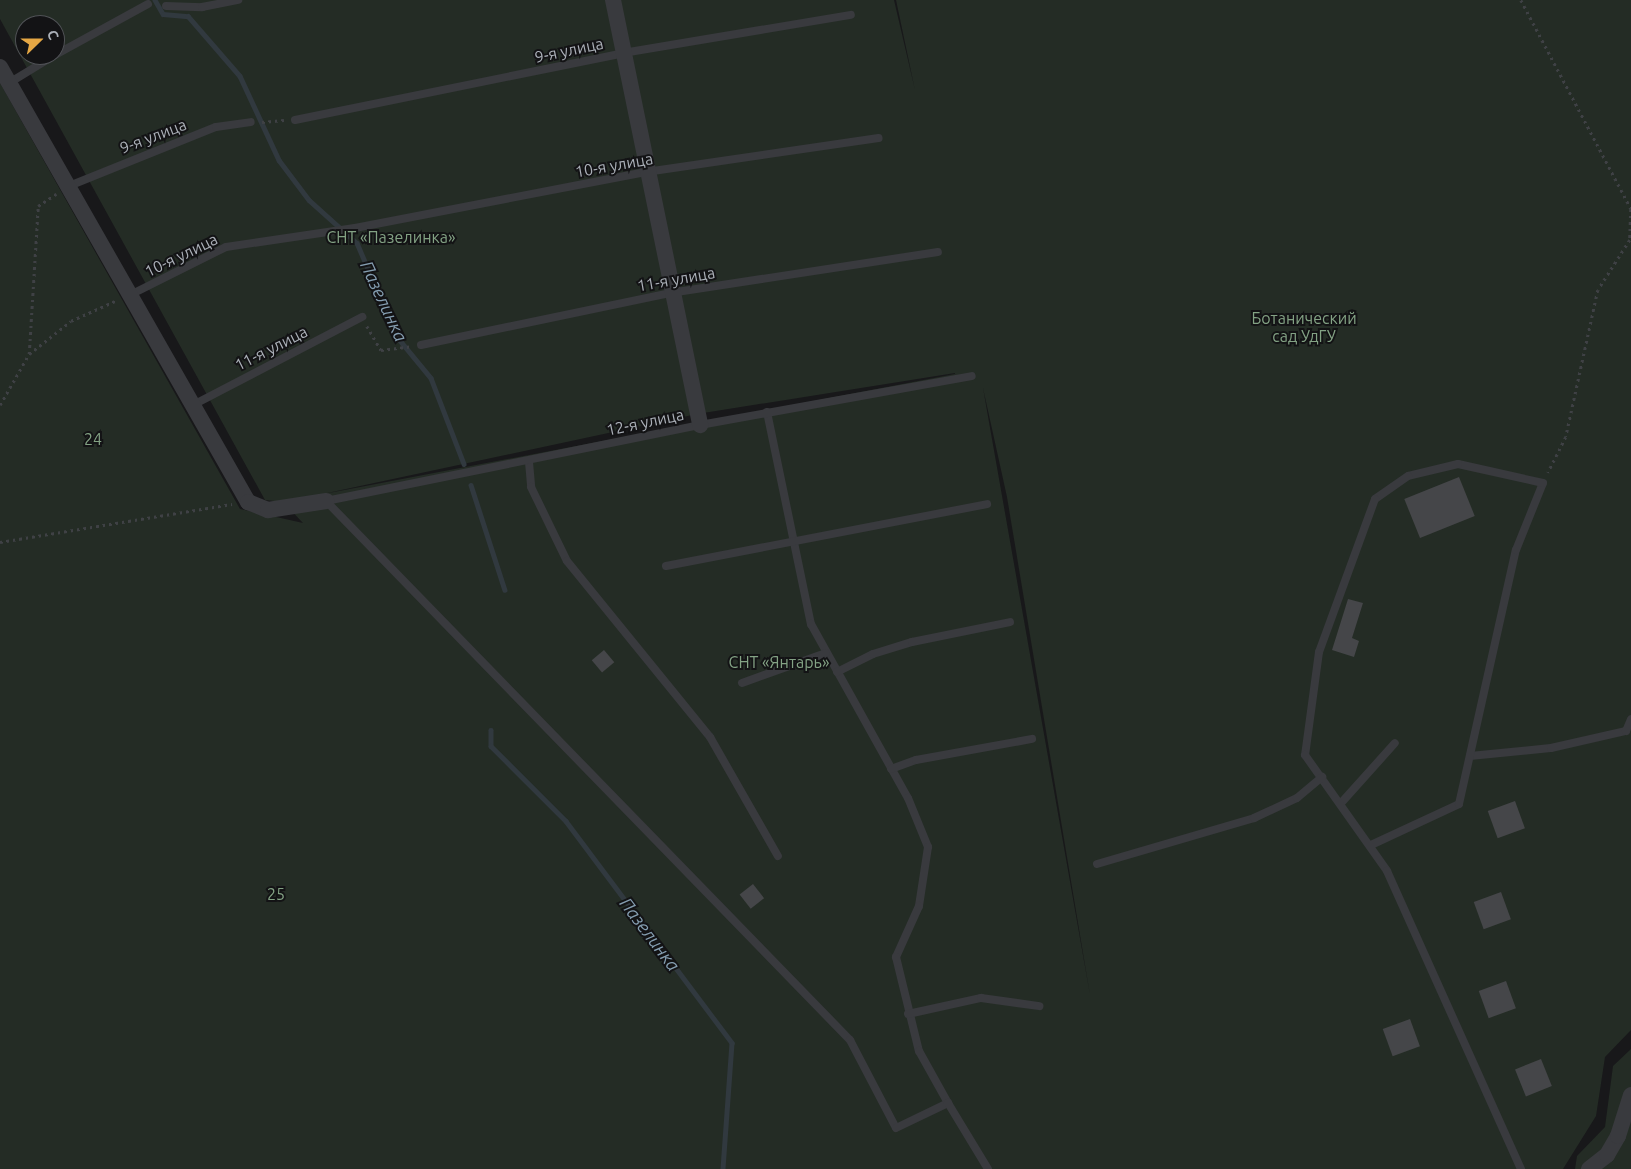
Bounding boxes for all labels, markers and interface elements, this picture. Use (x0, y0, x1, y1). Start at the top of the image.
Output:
north arrow (15, 15, 65, 65)
text: С (44, 28, 62, 42)
street label: 9-я улица (533, 33, 605, 67)
street label: 9-я улица (117, 115, 189, 157)
street label: 10-я улица (574, 149, 654, 181)
park label: СНТ «Пазелинка» (327, 227, 455, 247)
street label: 10-я улица (141, 229, 221, 281)
water label: Пазелинка (356, 257, 412, 345)
street label: 11-я улица (636, 263, 716, 295)
park label: Ботанический сад УдГУ (1251, 308, 1357, 346)
street label: 11-я улица (232, 322, 310, 374)
street label: 12-я улица (604, 404, 686, 440)
park label: 24 (84, 429, 102, 449)
park label: СНТ «Янтарь» (729, 652, 829, 672)
park label: 25 (267, 884, 285, 904)
water label: Пазелинка (615, 893, 685, 975)

